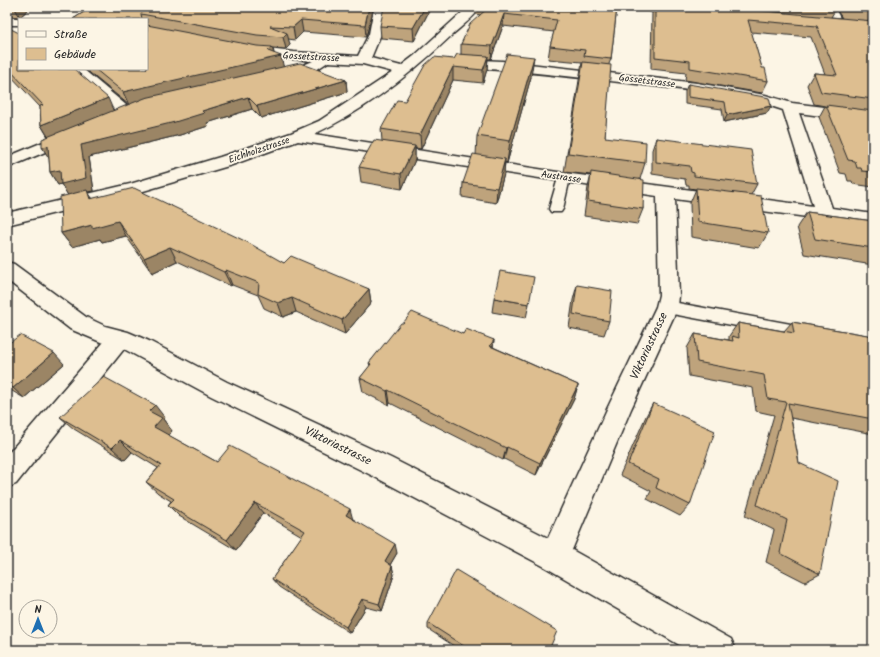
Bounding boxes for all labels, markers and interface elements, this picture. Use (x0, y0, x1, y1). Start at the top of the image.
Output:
legend (18, 18, 148, 70)
text: Straße (54, 25, 88, 44)
text: Gebäude (54, 45, 96, 64)
street label: Gossetstrasse (282, 48, 340, 66)
street label: Gossetstrasse (618, 70, 677, 92)
street label: Eichholzstrasse (226, 132, 292, 168)
street label: Austrasse (540, 166, 582, 188)
street label: Viktoriastrasse (625, 309, 673, 383)
street label: Viktoriastrasse (301, 422, 375, 471)
north arrow (18, 599, 58, 639)
text: N (35, 601, 42, 619)

